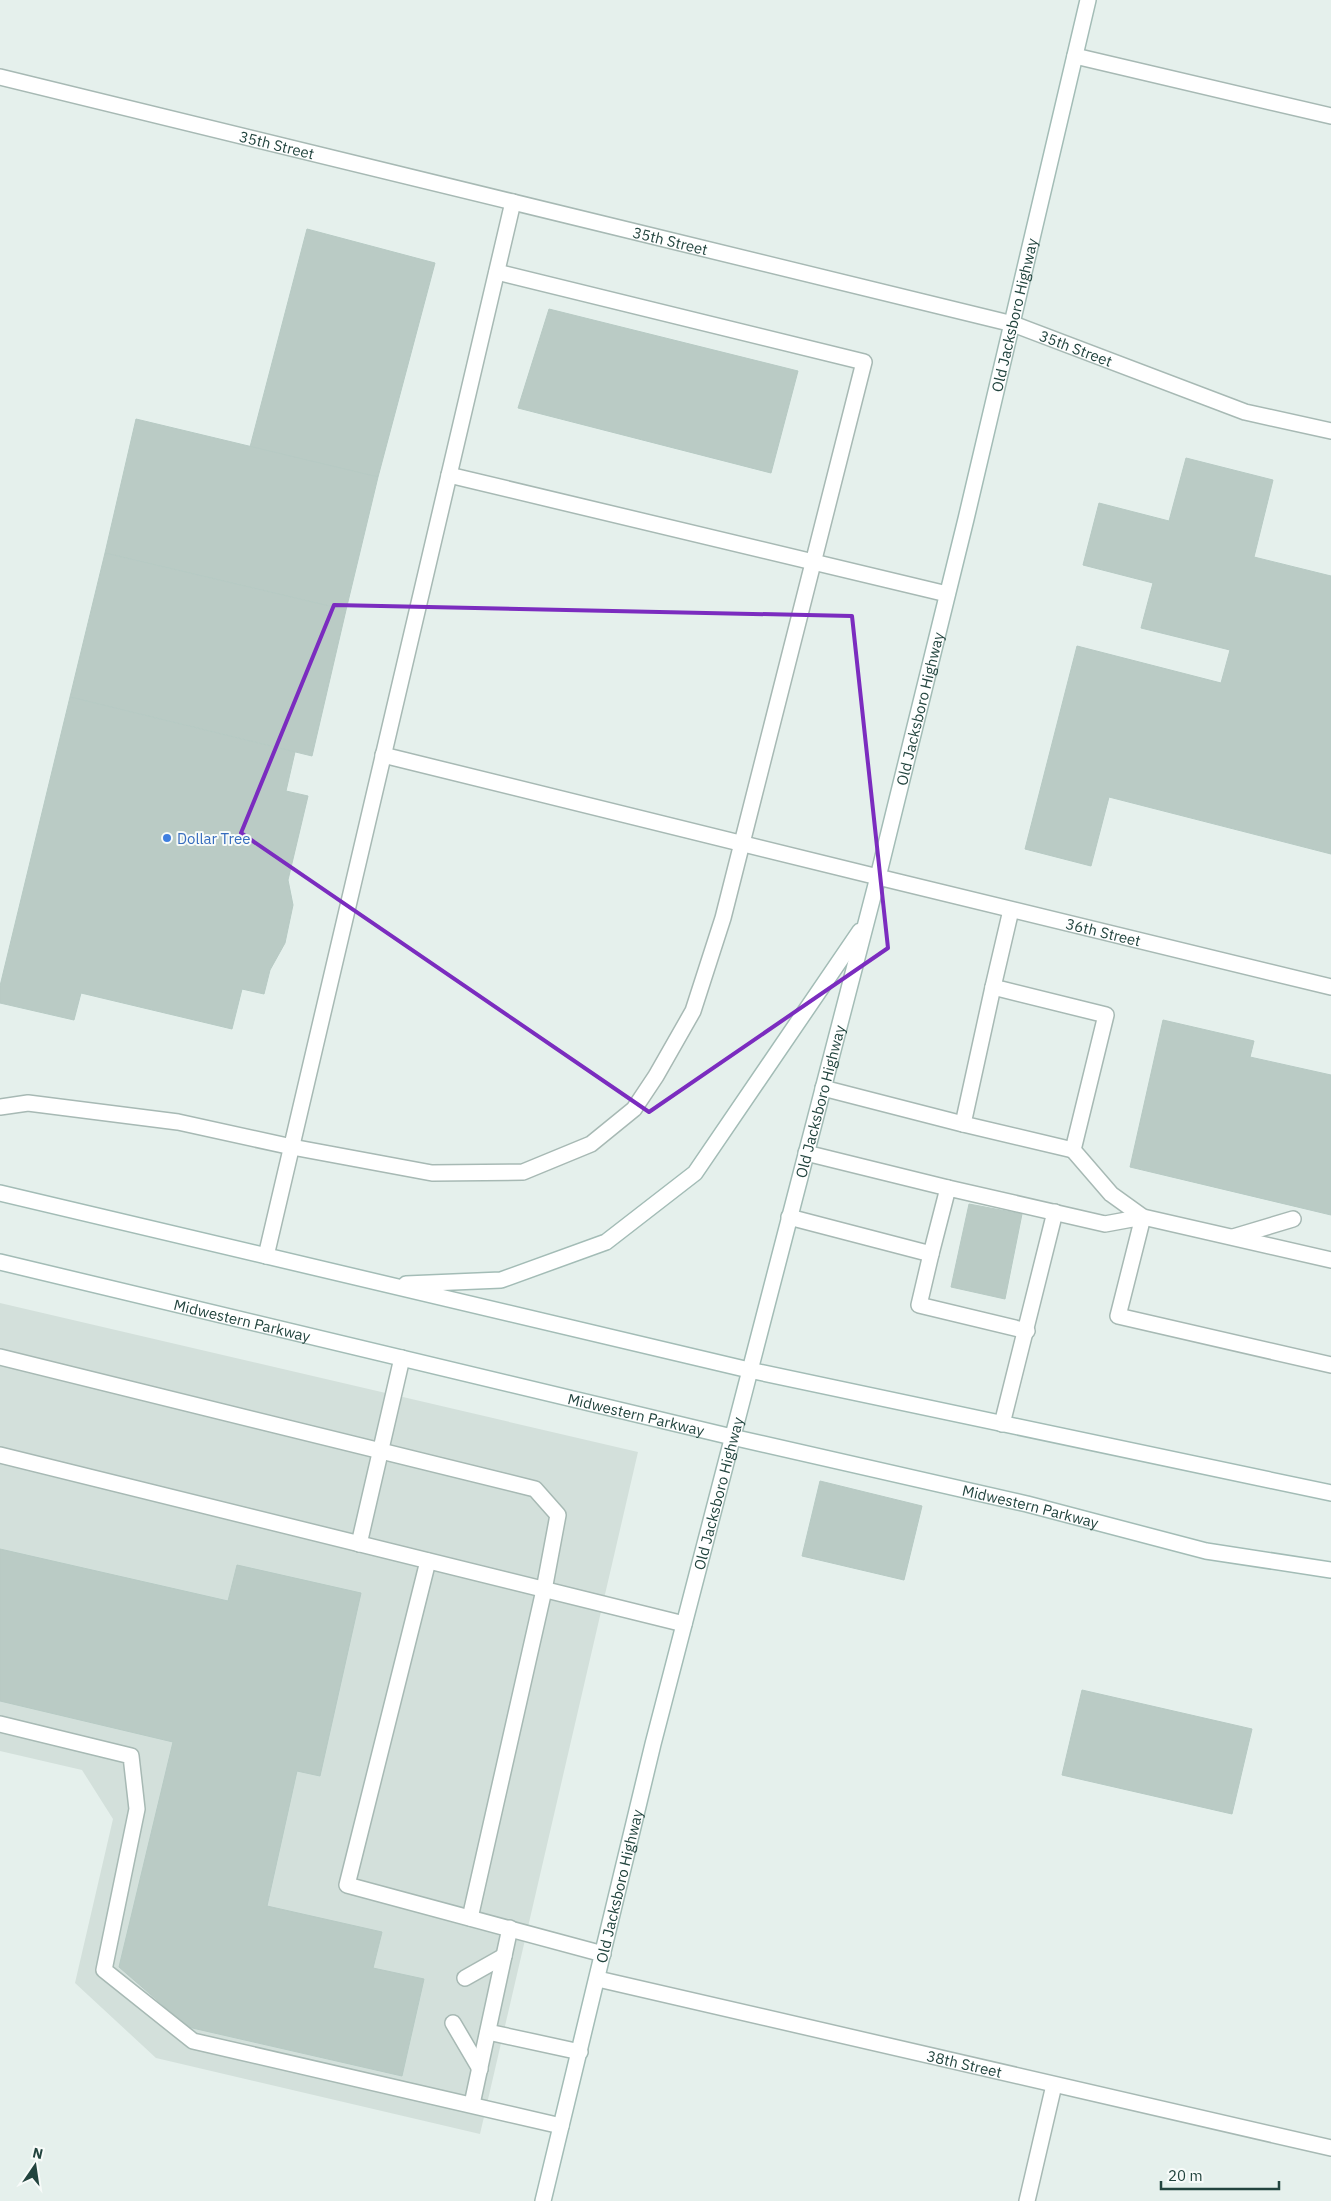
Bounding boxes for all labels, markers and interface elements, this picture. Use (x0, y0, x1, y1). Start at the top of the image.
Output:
street label: 35th Street (237, 126, 316, 163)
street label: 35th Street (631, 222, 710, 259)
street label: Old Jacksboro Highway (987, 236, 1041, 394)
street label: 35th Street (1037, 325, 1115, 370)
street label: Old Jacksboro Highway (891, 630, 947, 787)
place label: Dollar Tree (177, 829, 250, 848)
marker: Dollar Tree (161, 832, 173, 844)
street label: 36th Street (1064, 913, 1143, 950)
street label: Old Jacksboro Highway (791, 1022, 849, 1180)
street label: Midwestern Parkway (172, 1294, 313, 1346)
street label: Midwestern Parkway (566, 1389, 707, 1440)
street label: Old Jacksboro Highway (689, 1414, 747, 1572)
street label: Midwestern Parkway (960, 1480, 1101, 1532)
street label: Old Jacksboro Highway (591, 1807, 647, 1965)
street label: 38th Street (925, 2046, 1004, 2081)
north arrow (10, 2141, 60, 2191)
text: N (31, 2143, 45, 2163)
scale bar (1161, 2158, 1278, 2190)
text: 20 m (1168, 2166, 1203, 2185)

